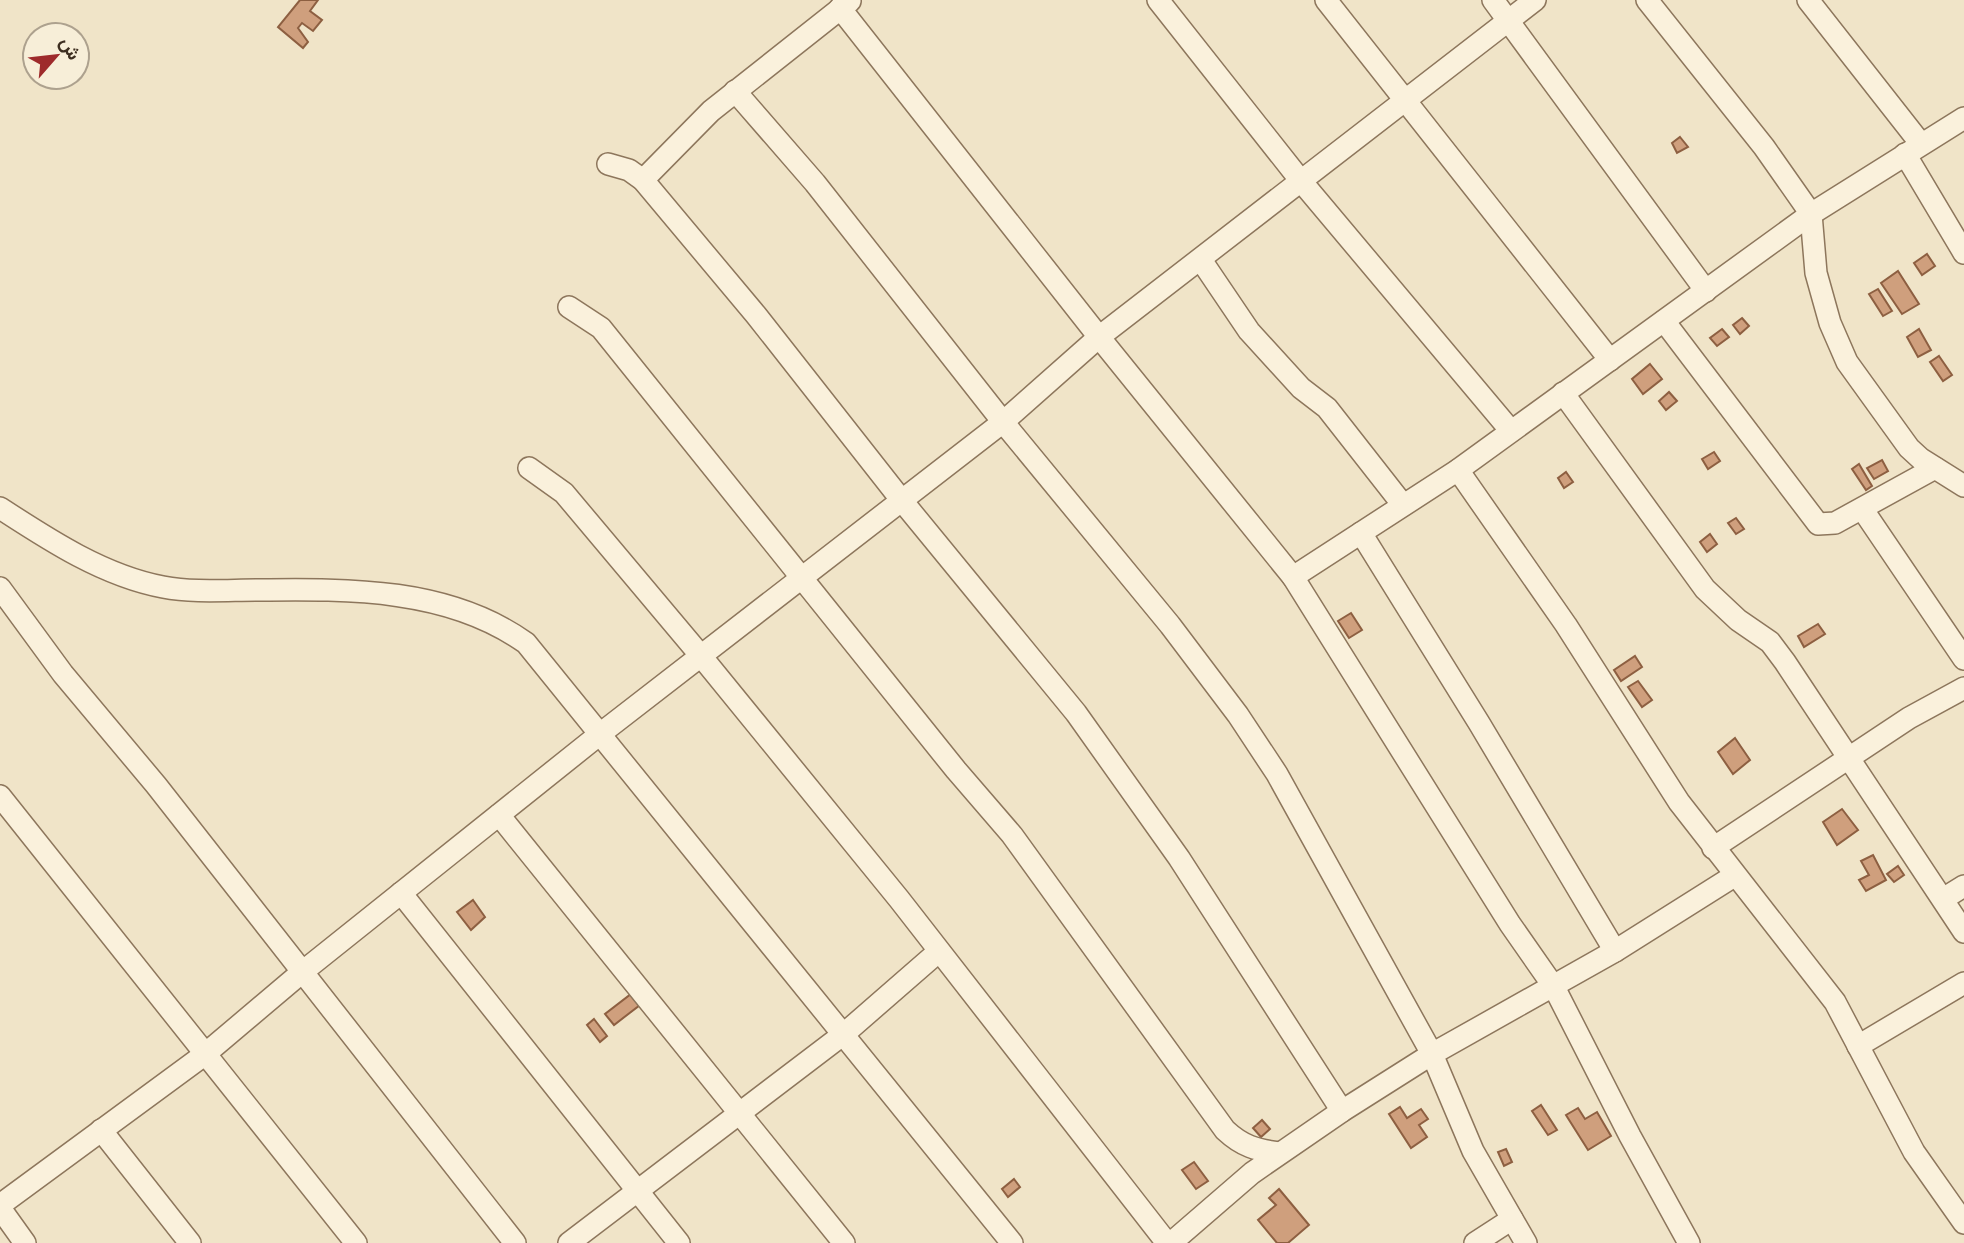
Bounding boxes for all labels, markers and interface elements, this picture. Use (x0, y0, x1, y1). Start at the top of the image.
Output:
north arrow (21, 21, 91, 91)
text: ش (51, 32, 87, 66)

